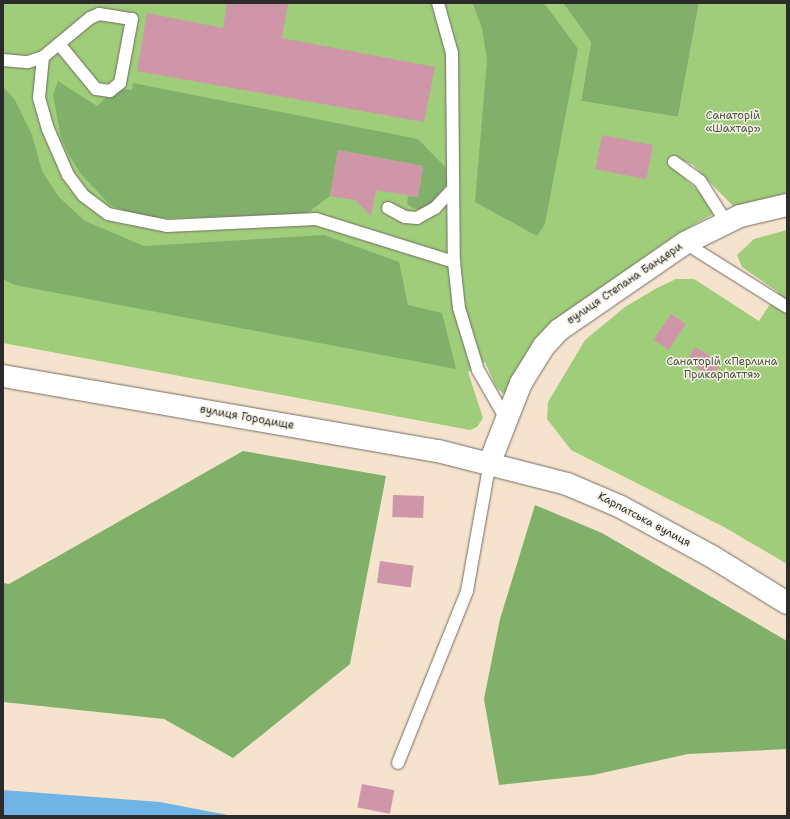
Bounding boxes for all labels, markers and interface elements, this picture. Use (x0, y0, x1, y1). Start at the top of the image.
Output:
park label: Санаторій «Шахтар» (705, 110, 761, 136)
street label: вулиця Степана Бандери (565, 240, 685, 328)
park label: Санаторій «Перлина Прикарпаття» (666, 356, 778, 382)
street label: вулиця Городище (199, 403, 295, 433)
street label: Карпатська вулиця (595, 490, 693, 550)

